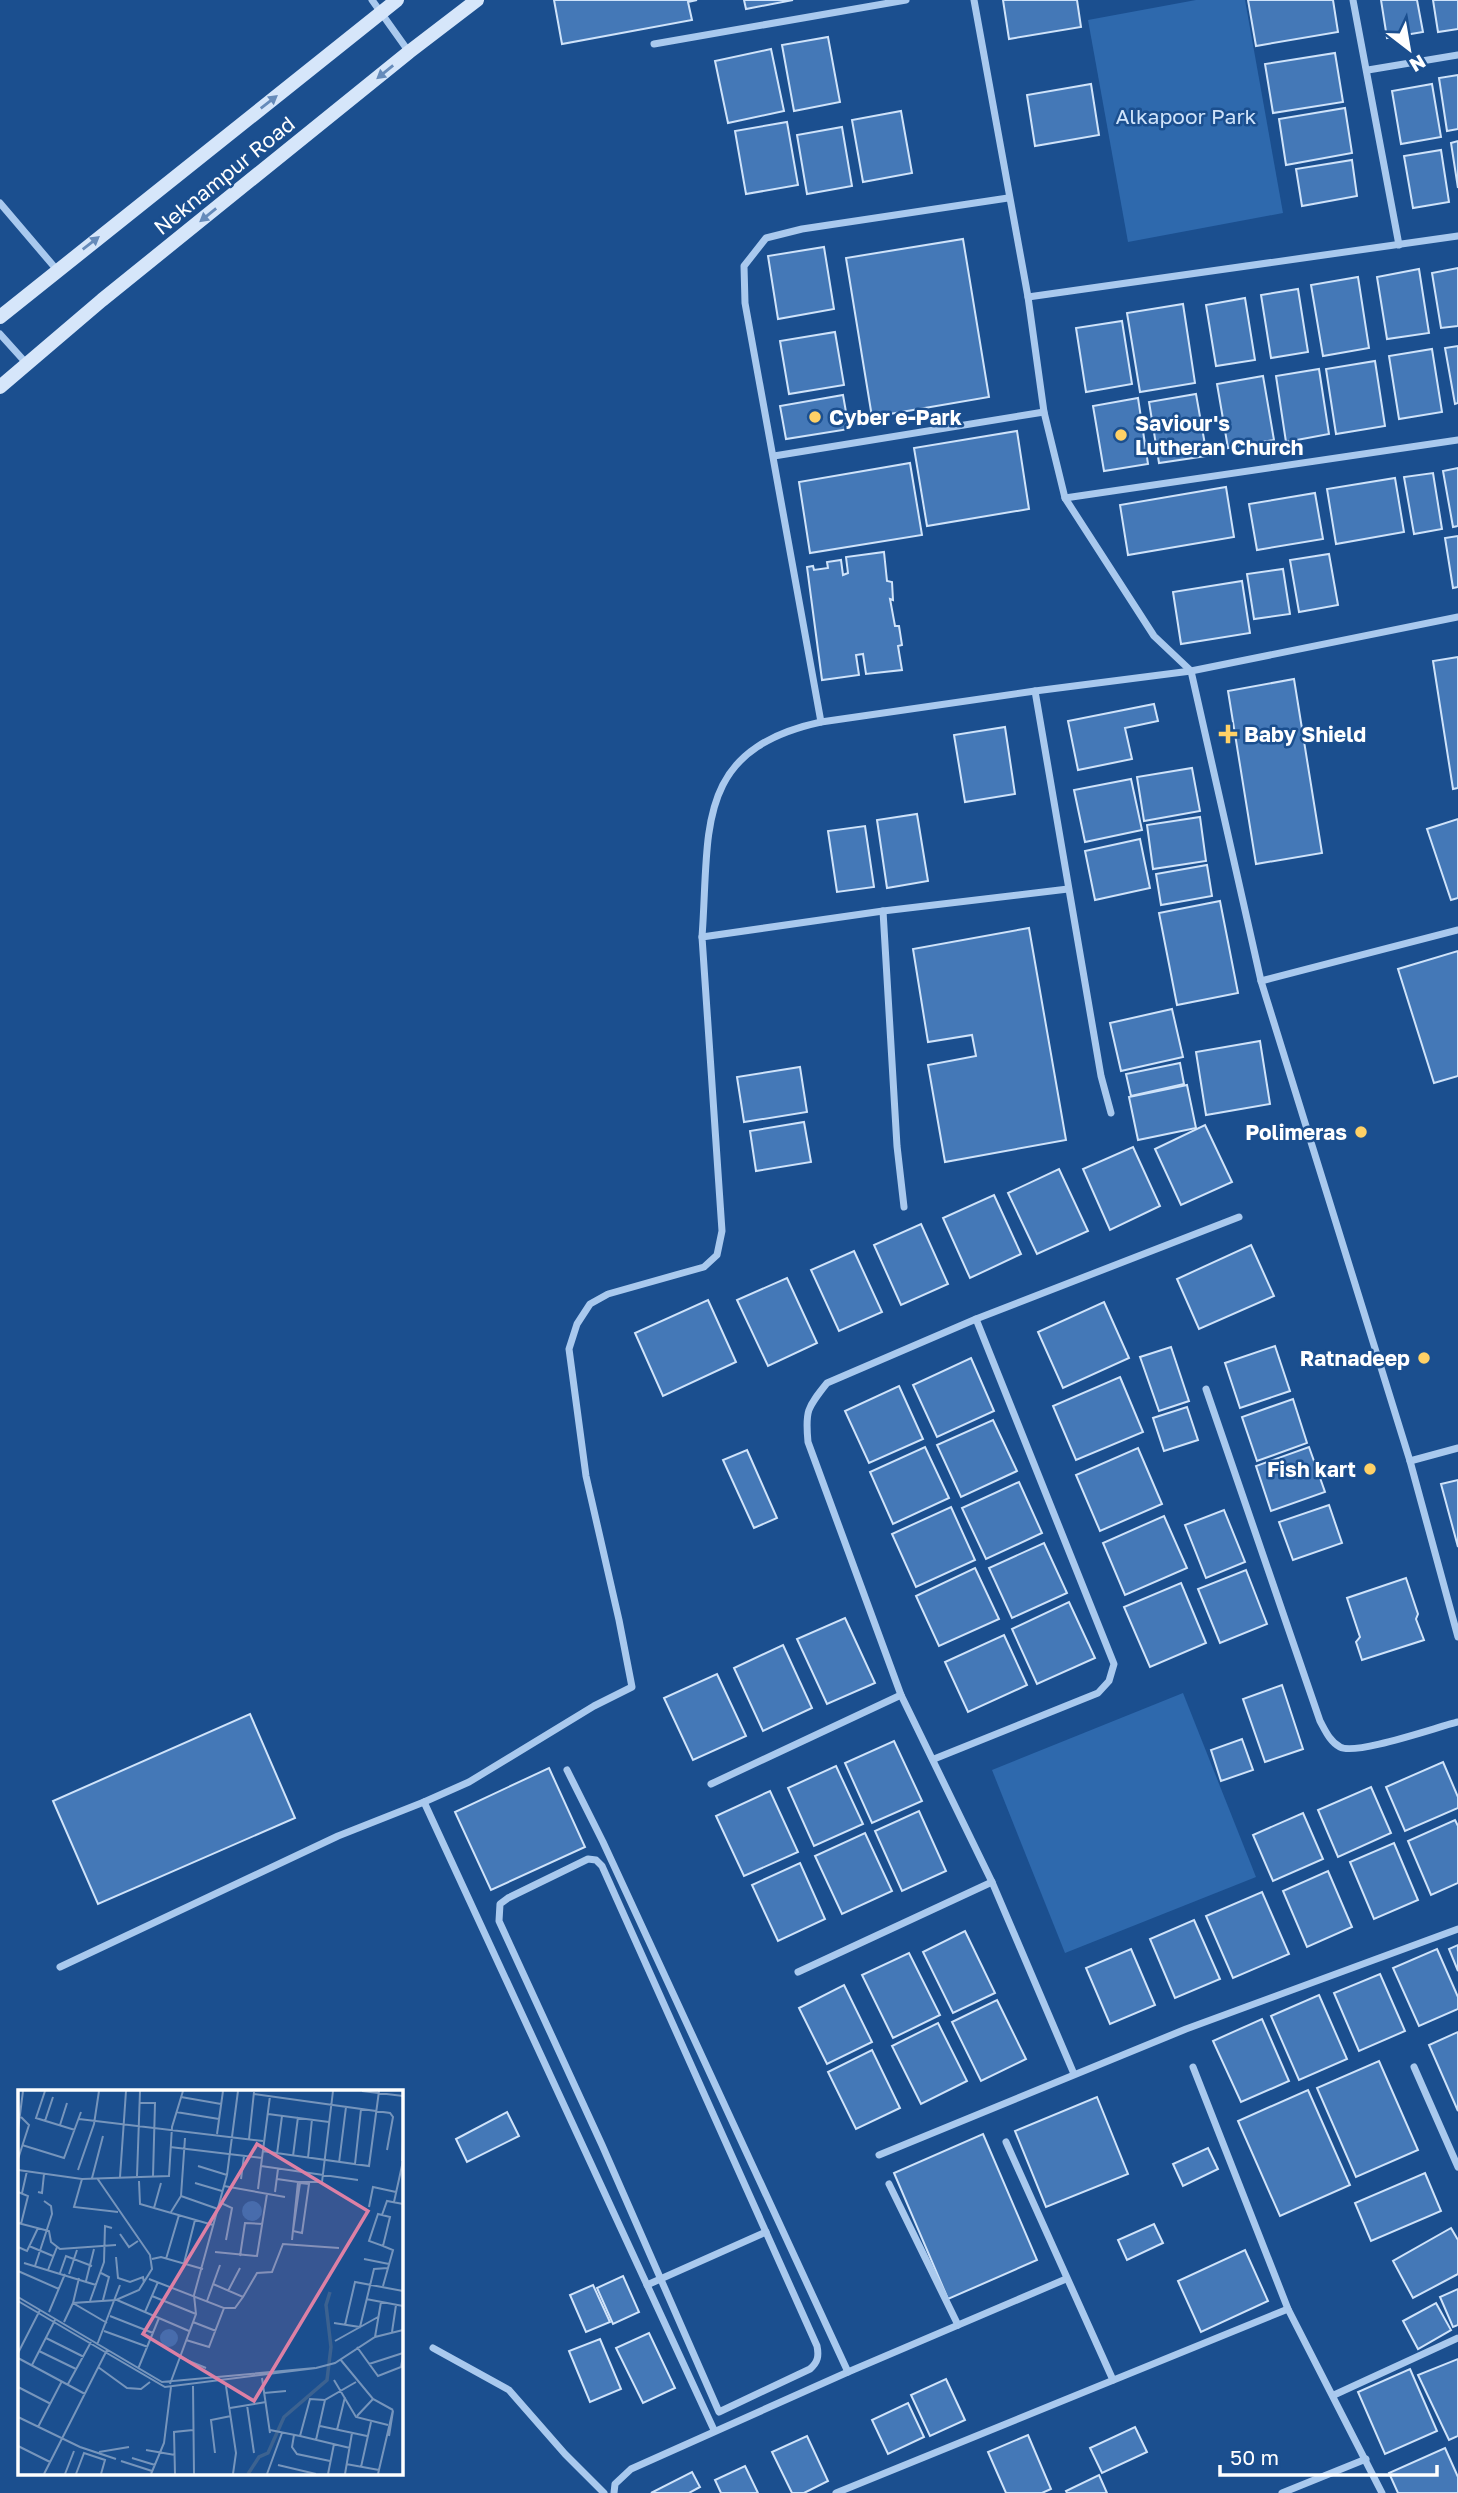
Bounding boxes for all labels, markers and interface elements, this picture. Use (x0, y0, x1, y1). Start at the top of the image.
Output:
north arrow (1374, 14, 1444, 84)
text: N (1406, 50, 1430, 78)
one-way arrow (376, 64, 393, 79)
one-way arrow (260, 94, 278, 109)
park label: Alkapoor Park (1116, 103, 1257, 129)
street label: Neknampur Road (148, 110, 300, 240)
one-way arrow (199, 207, 217, 222)
one-way arrow (82, 236, 100, 251)
place label: Cyber e-Park (829, 404, 962, 430)
marker: Cyber e-Park (807, 409, 823, 425)
place label: Saviour's Lutheran Church (1135, 410, 1304, 460)
marker: Saviour's Lutheran Church (1113, 427, 1129, 443)
place label: Baby Shield (1244, 721, 1366, 747)
marker: Baby Shield (1218, 724, 1238, 744)
place label: Polimeras (1245, 1119, 1347, 1145)
marker: Polimeras (1353, 1124, 1369, 1140)
place label: Ratnadeep (1300, 1345, 1410, 1371)
marker: Ratnadeep (1416, 1350, 1432, 1366)
place label: Fish kart (1267, 1456, 1356, 1482)
marker: Fish kart (1362, 1461, 1378, 1477)
inset map (18, 2090, 402, 2476)
scale bar (1220, 2434, 1437, 2478)
text: 50 m (1230, 2444, 1279, 2470)

